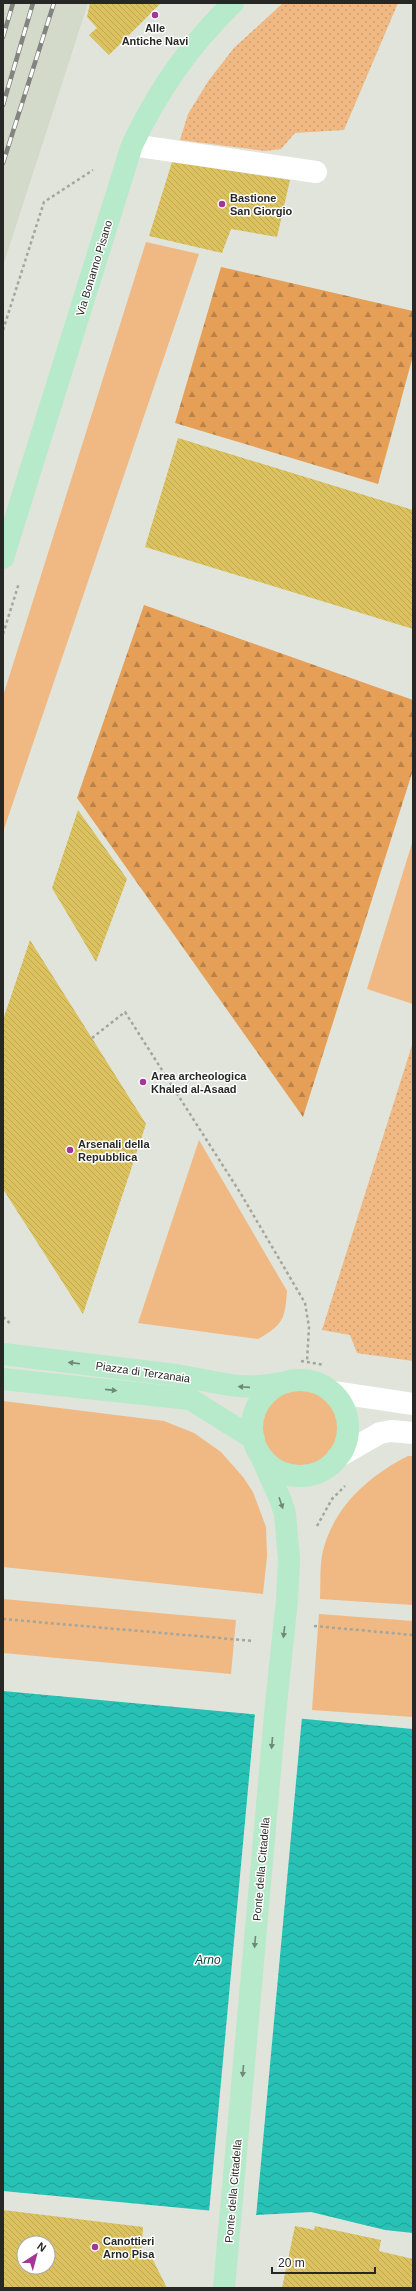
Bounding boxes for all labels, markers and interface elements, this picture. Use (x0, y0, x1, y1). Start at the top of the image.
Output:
marker: Alle Antiche Navi (150, 10, 160, 20)
place label: Alle Antiche Navi (122, 22, 188, 47)
place label: Bastione San Giorgio (230, 192, 293, 217)
marker: Bastione San Giorgio (217, 199, 227, 209)
street label: Via Bonanno Pisano (74, 219, 114, 317)
place label: Area archeologica Khaled al-Asaad (151, 1070, 247, 1095)
marker: Area archeologica Khaled al-Asaad (138, 1077, 148, 1087)
place label: Arsenali della Repubblica (78, 1138, 150, 1163)
marker: Arsenali della Repubblica (65, 1145, 75, 1155)
street label: Piazza di Terzanaia (95, 1359, 192, 1385)
one-way arrow (68, 1360, 80, 1366)
one-way arrow (237, 1384, 250, 1390)
one-way arrow (105, 1387, 117, 1394)
one-way arrow (279, 1497, 285, 1509)
one-way arrow (280, 1626, 287, 1638)
one-way arrow (269, 1737, 276, 1749)
street label: Ponte della Cittadella (250, 1816, 272, 1921)
one-way arrow (251, 1936, 258, 1948)
water label: Arno (194, 1953, 221, 1967)
one-way arrow (240, 2065, 247, 2077)
street label: Ponte della Cittadella (222, 2138, 244, 2243)
north arrow (16, 2235, 56, 2275)
place label: Canottieri Arno Pisa (103, 2235, 155, 2260)
text: N (35, 2240, 49, 2254)
marker: Canottieri Arno Pisa (90, 2242, 100, 2252)
scale bar (272, 2249, 375, 2275)
text: 20 m (278, 2256, 305, 2270)

